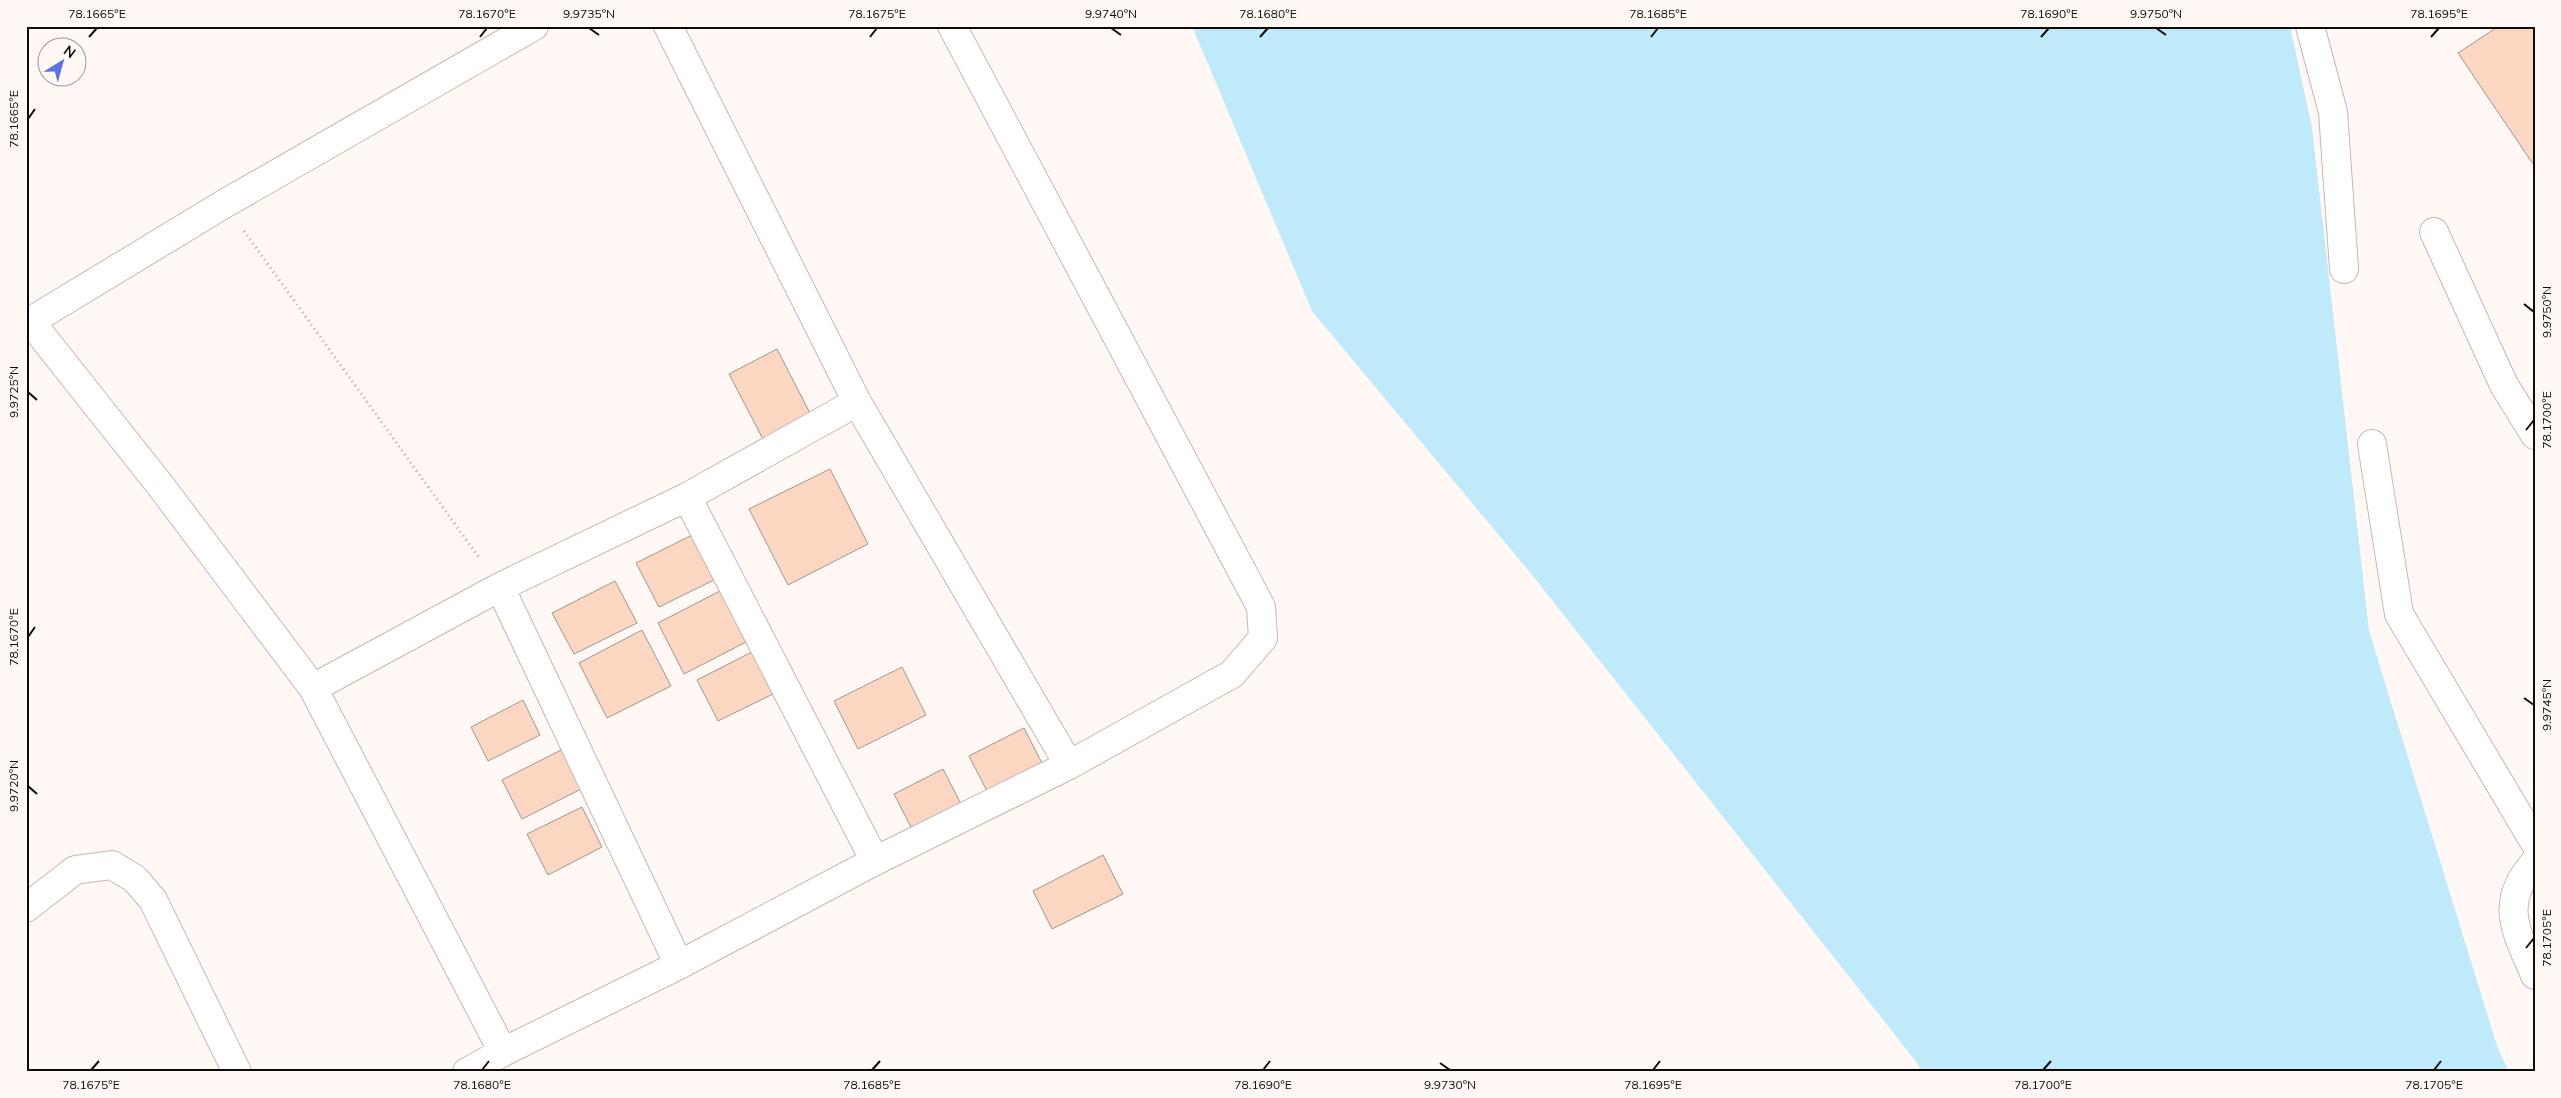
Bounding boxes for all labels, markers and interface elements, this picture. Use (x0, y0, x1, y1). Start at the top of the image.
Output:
text: 78.1665°E (68, 6, 126, 21)
text: 78.1670°E (458, 6, 516, 21)
text: 9.9735°N (563, 6, 615, 21)
text: 78.1675°E (848, 6, 906, 21)
text: 9.9740°N (1085, 6, 1137, 21)
text: 78.1680°E (1239, 6, 1297, 21)
text: 78.1685°E (1629, 6, 1687, 21)
text: 78.1690°E (2020, 6, 2078, 21)
text: 9.9750°N (2130, 6, 2182, 21)
text: 78.1695°E (2410, 6, 2468, 21)
north arrow (38, 38, 88, 88)
text: N (60, 41, 79, 62)
text: 78.1665°E (6, 90, 21, 148)
text: 9.9750°N (2539, 286, 2554, 338)
text: 9.9725°N (6, 366, 21, 418)
text: 78.1700°E (2539, 391, 2554, 449)
text: 78.1670°E (6, 608, 21, 666)
text: 9.9745°N (2539, 679, 2554, 731)
text: 9.9720°N (6, 760, 21, 812)
text: 78.1705°E (2539, 909, 2554, 967)
text: 78.1675°E (62, 1077, 120, 1092)
text: 78.1680°E (453, 1077, 511, 1092)
text: 78.1685°E (843, 1077, 901, 1092)
text: 78.1690°E (1234, 1077, 1292, 1092)
text: 9.9730°N (1424, 1077, 1476, 1092)
text: 78.1695°E (1624, 1077, 1682, 1092)
text: 78.1700°E (2014, 1077, 2072, 1092)
text: 78.1705°E (2405, 1077, 2463, 1092)

